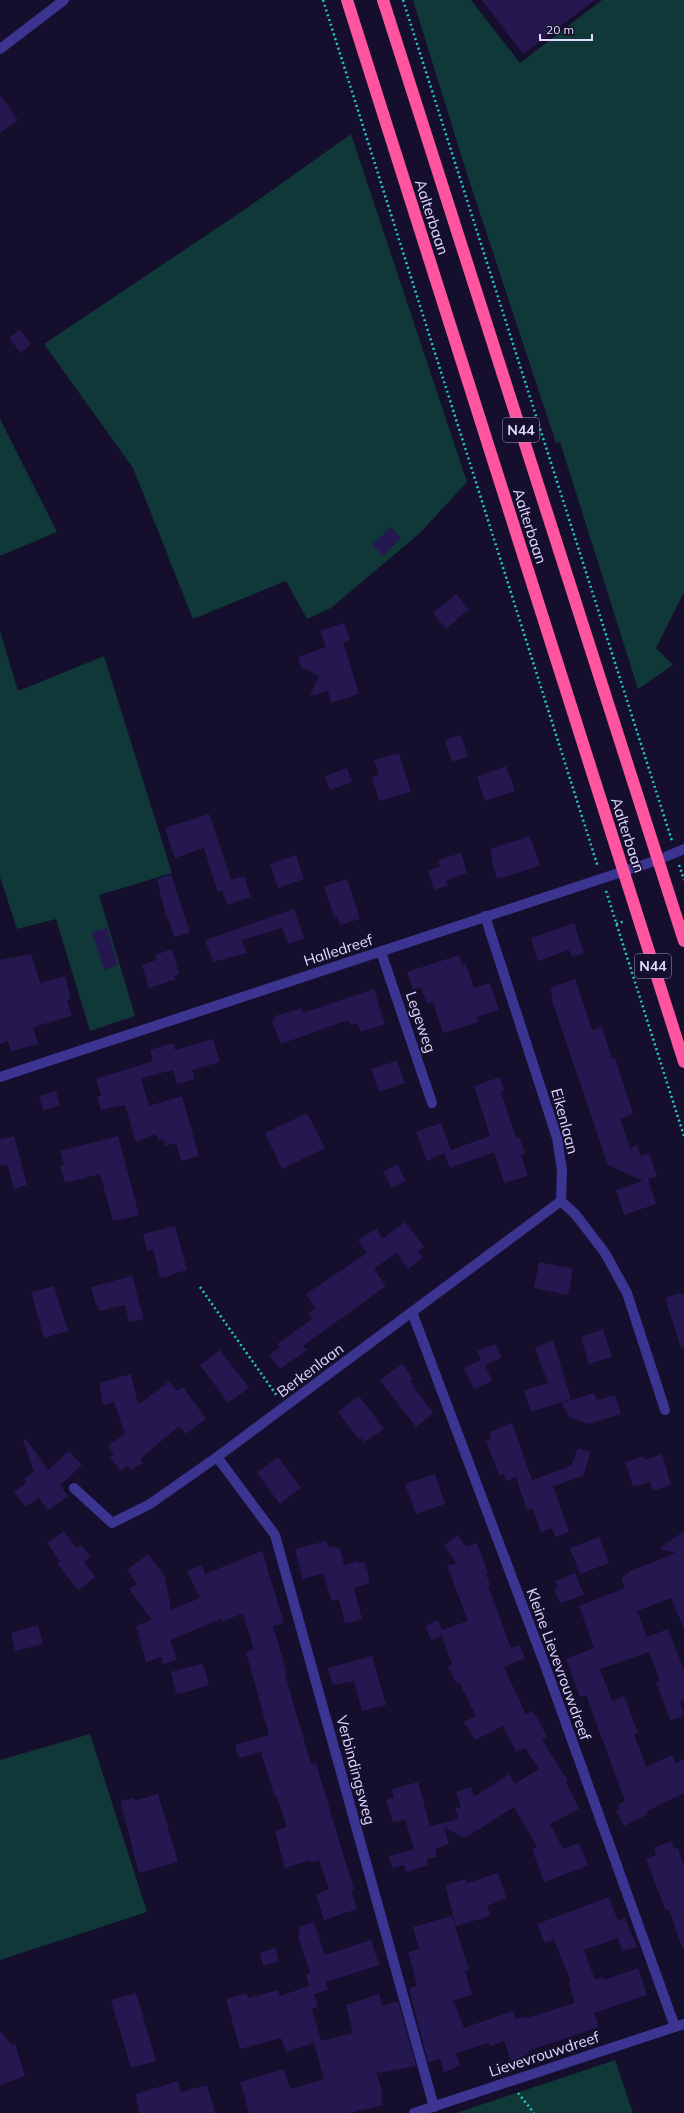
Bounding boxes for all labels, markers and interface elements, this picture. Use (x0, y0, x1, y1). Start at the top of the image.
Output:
scale bar (540, 16, 592, 42)
text: 20 m (546, 22, 574, 37)
street label: Aalterbaan (411, 177, 453, 257)
road number: N44 (503, 418, 539, 442)
street label: Aalterbaan (509, 486, 551, 566)
street label: Aalterbaan (607, 795, 649, 875)
street label: Halledreef (301, 930, 376, 970)
road number: N44 (635, 954, 671, 978)
street label: Legeweg (402, 989, 440, 1055)
street label: Eikenlaan (547, 1086, 583, 1156)
street label: Berkenlaan (273, 1339, 347, 1401)
street label: Kleine Lievevrouwdreef (523, 1585, 596, 1744)
street label: Verbindingsweg (332, 1713, 380, 1827)
street label: Lievevrouwdreef (486, 2027, 602, 2081)

